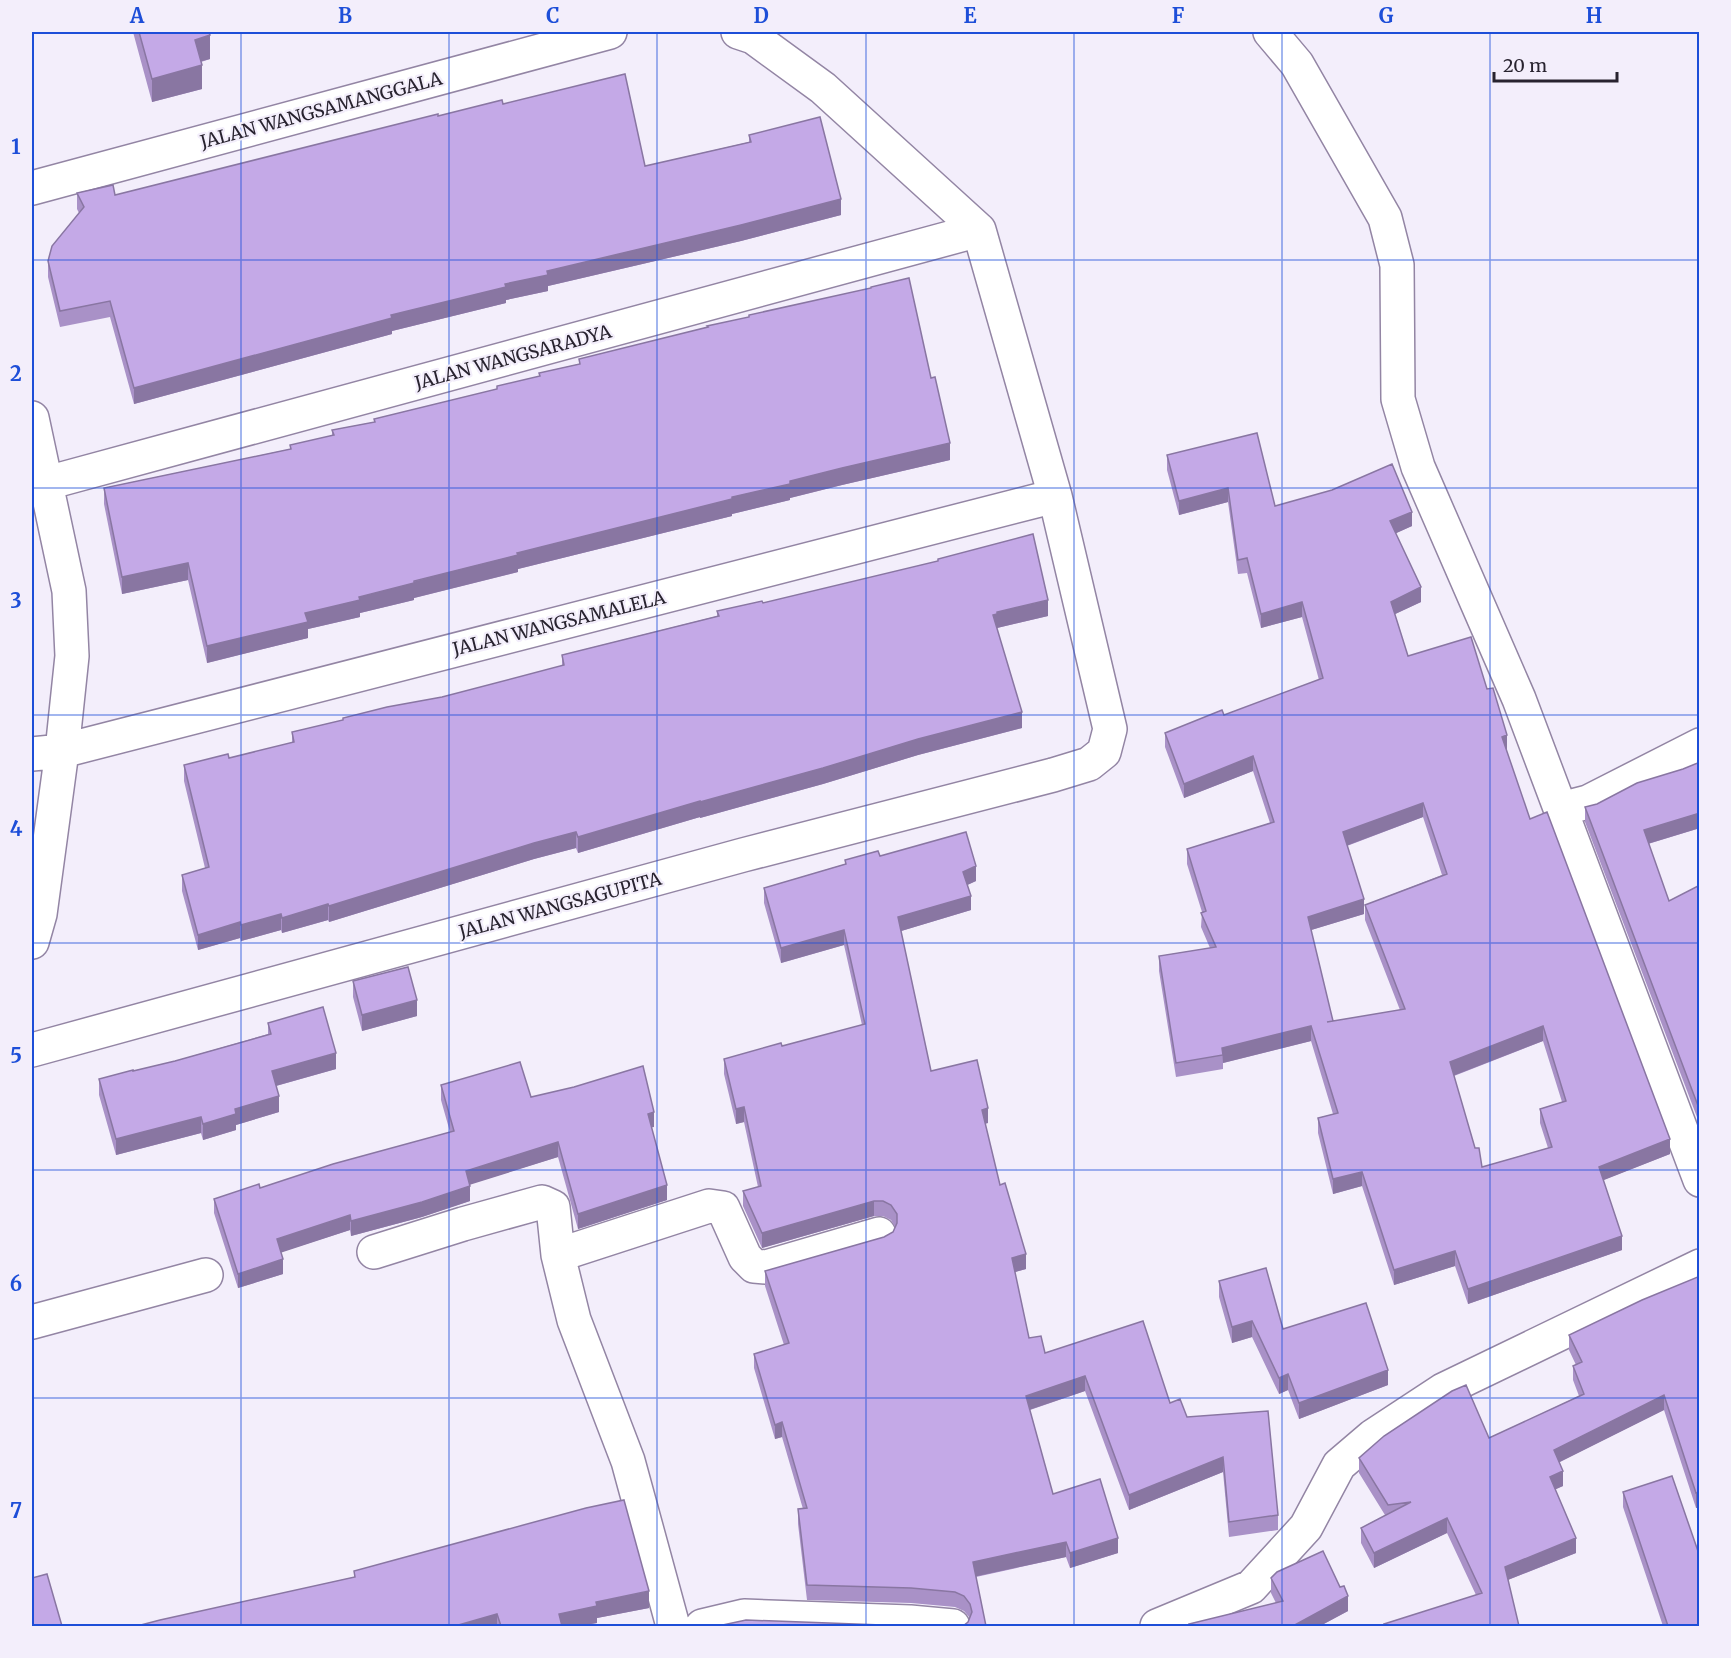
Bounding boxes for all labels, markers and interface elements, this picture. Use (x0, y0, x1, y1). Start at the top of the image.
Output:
text: A (129, 3, 145, 28)
text: B (338, 3, 352, 28)
text: C (546, 3, 560, 28)
text: D (753, 3, 769, 28)
text: E (963, 3, 977, 28)
text: F (1172, 3, 1185, 28)
text: G (1379, 3, 1394, 28)
text: H (1586, 3, 1602, 28)
scale bar (1494, 45, 1617, 83)
text: 20 m (1503, 54, 1547, 77)
street label: JALAN WANGSAMANGGALA (197, 67, 445, 154)
text: 1 (11, 134, 21, 159)
street label: JALAN WANGSARADYA (411, 320, 614, 395)
text: 2 (10, 361, 22, 386)
street label: JALAN WANGSAMALELA (449, 585, 668, 661)
text: 3 (10, 588, 22, 613)
text: 4 (10, 816, 23, 841)
street label: JALAN WANGSAGUPITA (455, 867, 664, 943)
text: 5 (10, 1043, 22, 1068)
text: 6 (10, 1271, 22, 1296)
text: 7 (10, 1498, 22, 1523)

